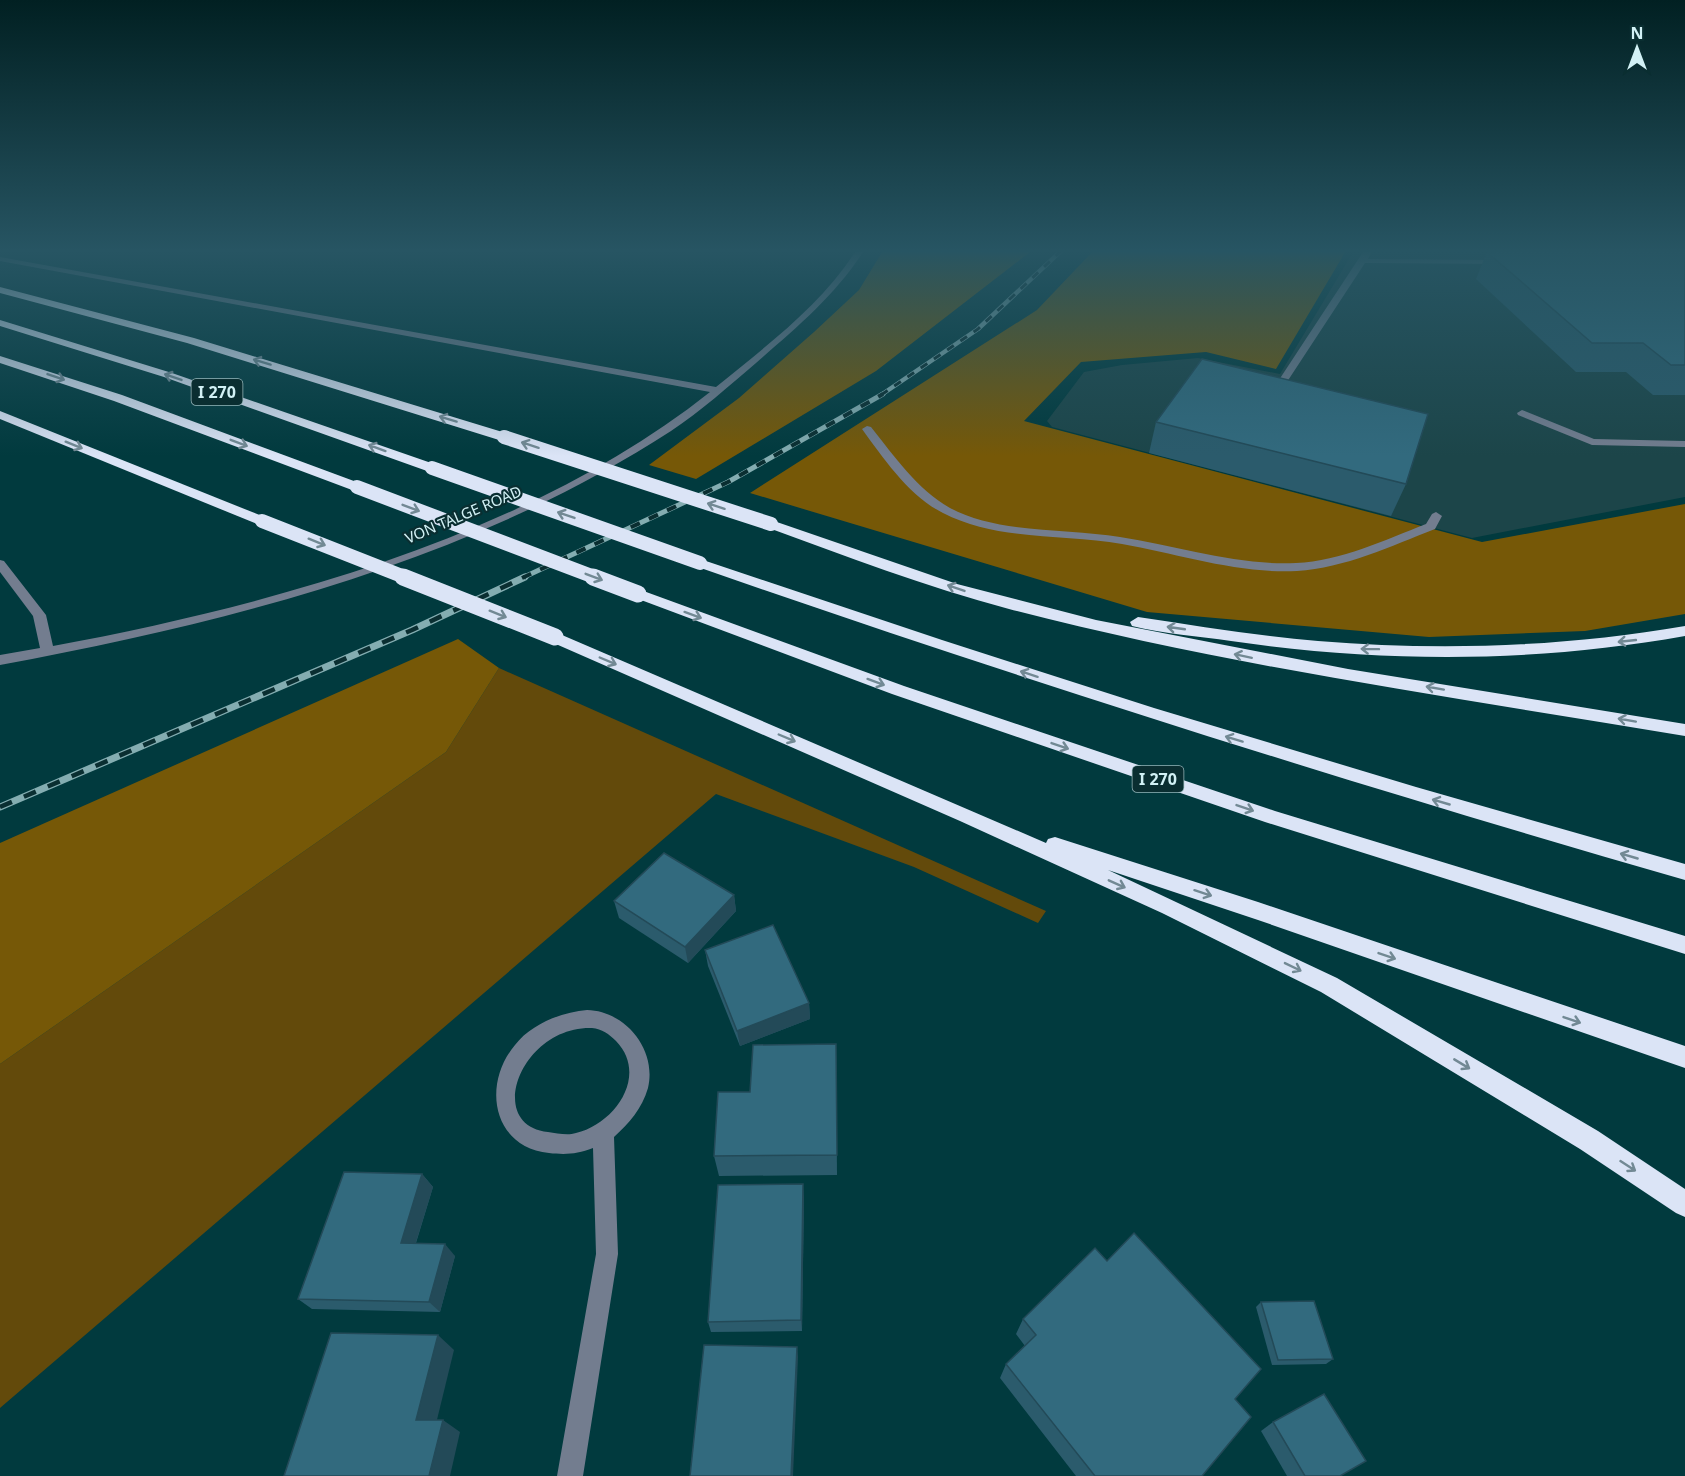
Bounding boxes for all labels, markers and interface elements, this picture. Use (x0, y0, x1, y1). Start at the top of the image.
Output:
north arrow (1607, 18, 1667, 78)
text: N (1630, 22, 1644, 44)
one-way arrow (253, 356, 272, 367)
one-way arrow (164, 370, 183, 381)
one-way arrow (46, 372, 65, 383)
road number: I 270 (192, 379, 242, 405)
one-way arrow (439, 413, 458, 424)
one-way arrow (229, 439, 248, 450)
one-way arrow (521, 439, 540, 450)
one-way arrow (64, 440, 83, 451)
one-way arrow (368, 441, 387, 452)
street label: VON TALGE ROAD (402, 480, 524, 548)
one-way arrow (707, 499, 725, 510)
one-way arrow (402, 503, 420, 514)
one-way arrow (557, 509, 576, 520)
one-way arrow (307, 537, 325, 548)
one-way arrow (584, 573, 603, 584)
one-way arrow (947, 581, 966, 592)
one-way arrow (488, 610, 506, 621)
one-way arrow (683, 610, 702, 621)
one-way arrow (1167, 622, 1187, 633)
one-way arrow (1618, 636, 1638, 647)
one-way arrow (1360, 643, 1380, 655)
one-way arrow (1233, 649, 1252, 661)
one-way arrow (599, 655, 617, 667)
one-way arrow (1020, 668, 1039, 679)
one-way arrow (866, 677, 885, 688)
one-way arrow (1426, 682, 1445, 693)
one-way arrow (1618, 715, 1638, 726)
one-way arrow (778, 733, 796, 744)
one-way arrow (1225, 733, 1244, 744)
one-way arrow (1050, 741, 1069, 752)
road number: I 270 (1132, 766, 1184, 792)
one-way arrow (1432, 796, 1451, 807)
one-way arrow (1235, 804, 1254, 815)
one-way arrow (1620, 850, 1639, 861)
one-way arrow (1107, 878, 1125, 890)
one-way arrow (1193, 888, 1212, 899)
one-way arrow (1378, 951, 1396, 962)
one-way arrow (1283, 962, 1301, 974)
one-way arrow (1562, 1015, 1581, 1026)
one-way arrow (1453, 1059, 1470, 1071)
one-way arrow (1619, 1160, 1636, 1172)

